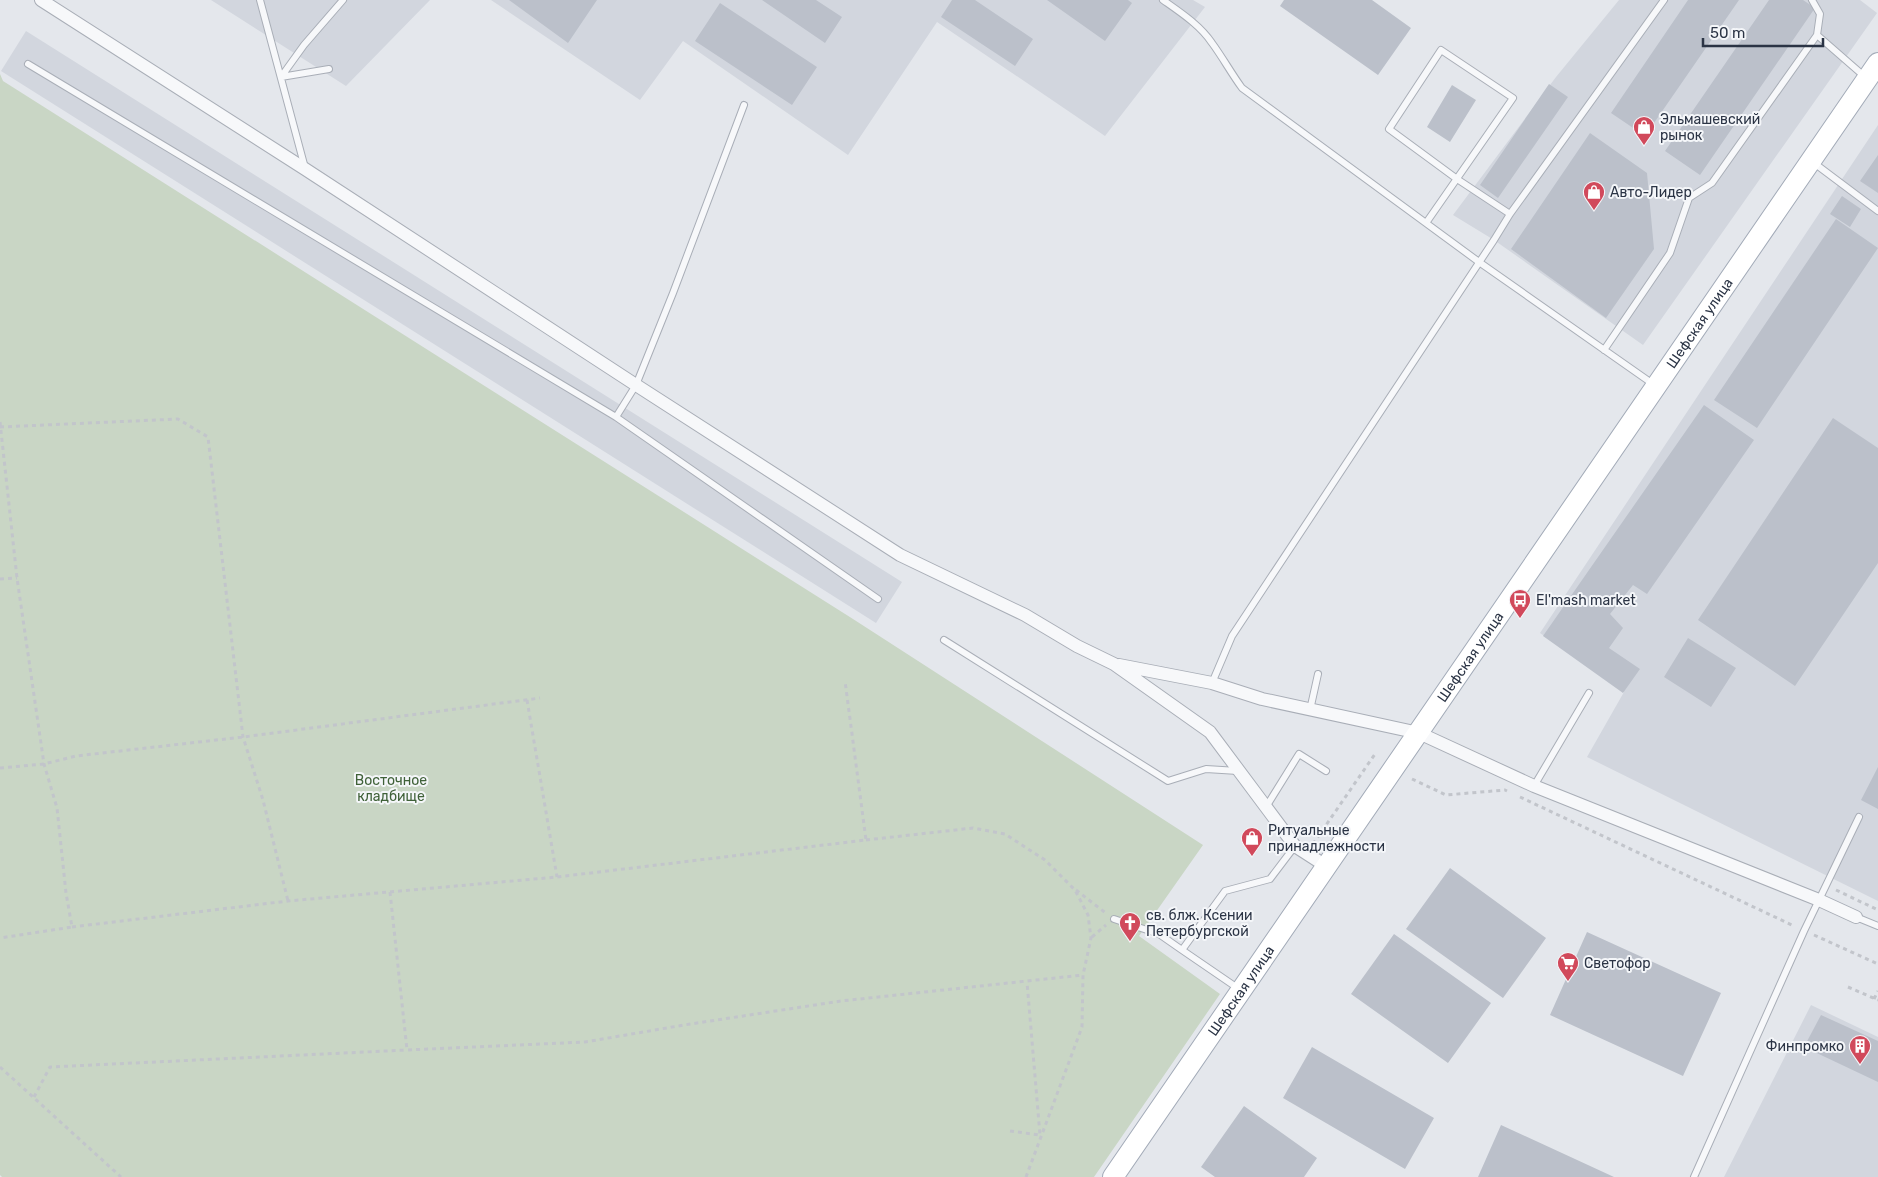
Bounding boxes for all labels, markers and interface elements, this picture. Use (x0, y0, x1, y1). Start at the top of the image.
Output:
scale bar (1703, 15, 1823, 47)
text: 50 m (1710, 24, 1745, 42)
place label: Эльмашевский рынок (1660, 111, 1760, 144)
shop icon: Эльмашевский рынок (1632, 115, 1656, 146)
shop icon: Авто-Лидер (1582, 180, 1606, 211)
place label: Авто-Лидер (1610, 184, 1692, 201)
street label: Шефская улица (1663, 275, 1736, 371)
bus stop icon: El'mash market (1508, 588, 1532, 619)
place label: El'mash market (1536, 592, 1636, 609)
street label: Шефская улица (1433, 608, 1507, 705)
park label: Восточное кладбище (355, 772, 427, 805)
place label: Ритуальные принадлежности (1268, 822, 1385, 855)
shop icon: Ритуальные принадлежности (1240, 826, 1264, 857)
place label: св. блж. Ксении Петербургской (1146, 907, 1253, 940)
church icon: св. блж. Ксении Петербургской (1118, 911, 1142, 942)
street label: Шефская улица (1204, 942, 1278, 1039)
supermarket icon: Светофор (1556, 951, 1580, 982)
place label: Светофор (1584, 955, 1651, 972)
building icon: Финпромко (1848, 1034, 1872, 1065)
place label: Финпромко (1766, 1038, 1844, 1055)

